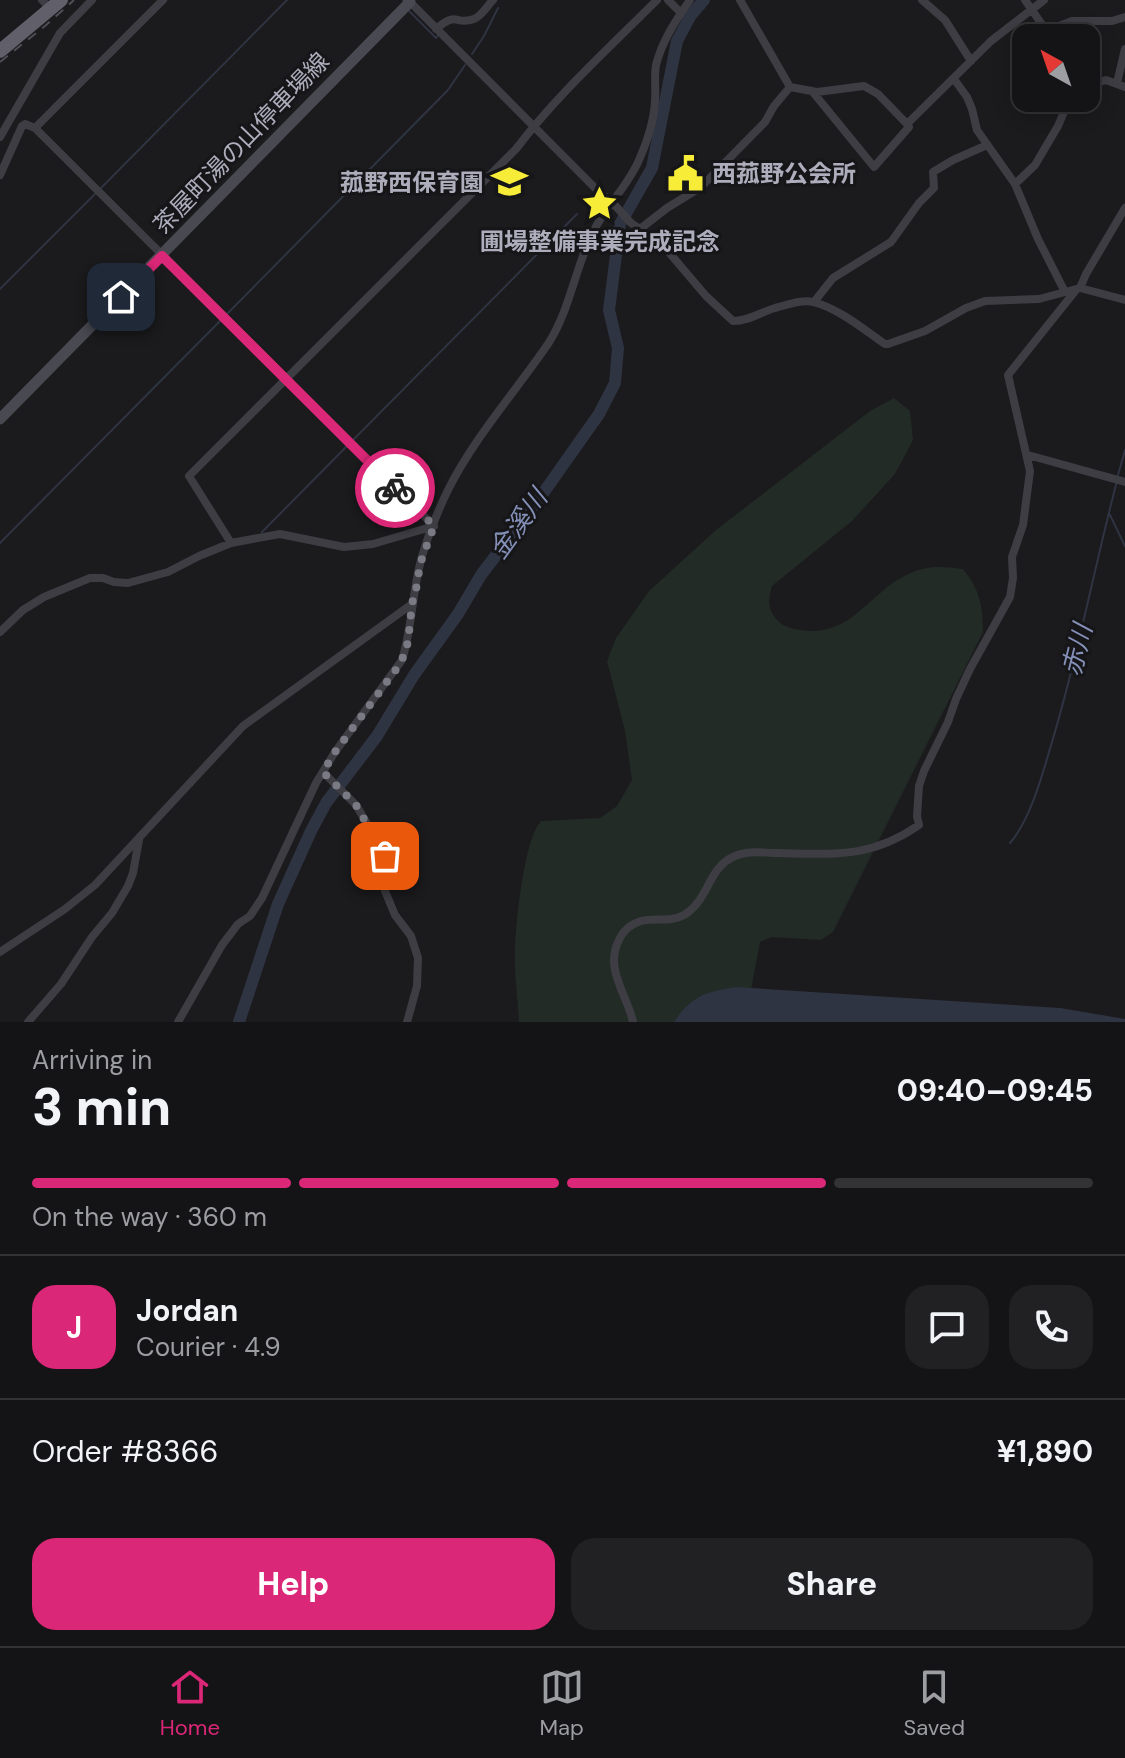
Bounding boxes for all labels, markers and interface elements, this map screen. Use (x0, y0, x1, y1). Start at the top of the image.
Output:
north arrow (1012, 24, 1100, 112)
map controls (1012, 24, 1100, 112)
street label: 茶屋町湯の山停車場線 (146, 46, 336, 240)
public building icon: 西菰野公会所 (667, 154, 705, 192)
place label: 西菰野公会所 (712, 158, 856, 189)
school or university icon: 菰野西保育園 (491, 163, 529, 201)
place label: 菰野西保育園 (340, 167, 484, 198)
place icon: 圃場整備事業完成記念 (581, 185, 619, 223)
place label: 圃場整備事業完成記念 (480, 226, 720, 257)
pin (87, 263, 155, 331)
icon: home (99, 275, 143, 319)
courier (355, 448, 435, 528)
icon: bike (373, 466, 417, 510)
water label: 金溪川 (481, 480, 556, 566)
water label: 赤川 (1054, 618, 1101, 679)
pin (351, 822, 419, 890)
icon: bag (363, 834, 407, 878)
text: Arriving in (32, 1043, 152, 1077)
text: 09:40–09:45 (897, 1071, 1093, 1110)
text: 3 min (32, 1073, 171, 1141)
text: On the way · 360 m (32, 1200, 267, 1234)
button: chat (905, 1285, 989, 1369)
button: phone (1009, 1285, 1093, 1369)
text: Jordan (136, 1291, 238, 1330)
text: J (66, 1308, 82, 1347)
text: Courier · 4.9 (136, 1330, 281, 1364)
text: Order #8366 (32, 1432, 218, 1471)
text: ¥1,890 (997, 1432, 1093, 1471)
button: Help (32, 1538, 555, 1630)
button: Share (571, 1538, 1093, 1630)
tab: Home (160, 1665, 220, 1742)
tab: Map (540, 1665, 584, 1742)
tab: Saved (903, 1665, 965, 1742)

